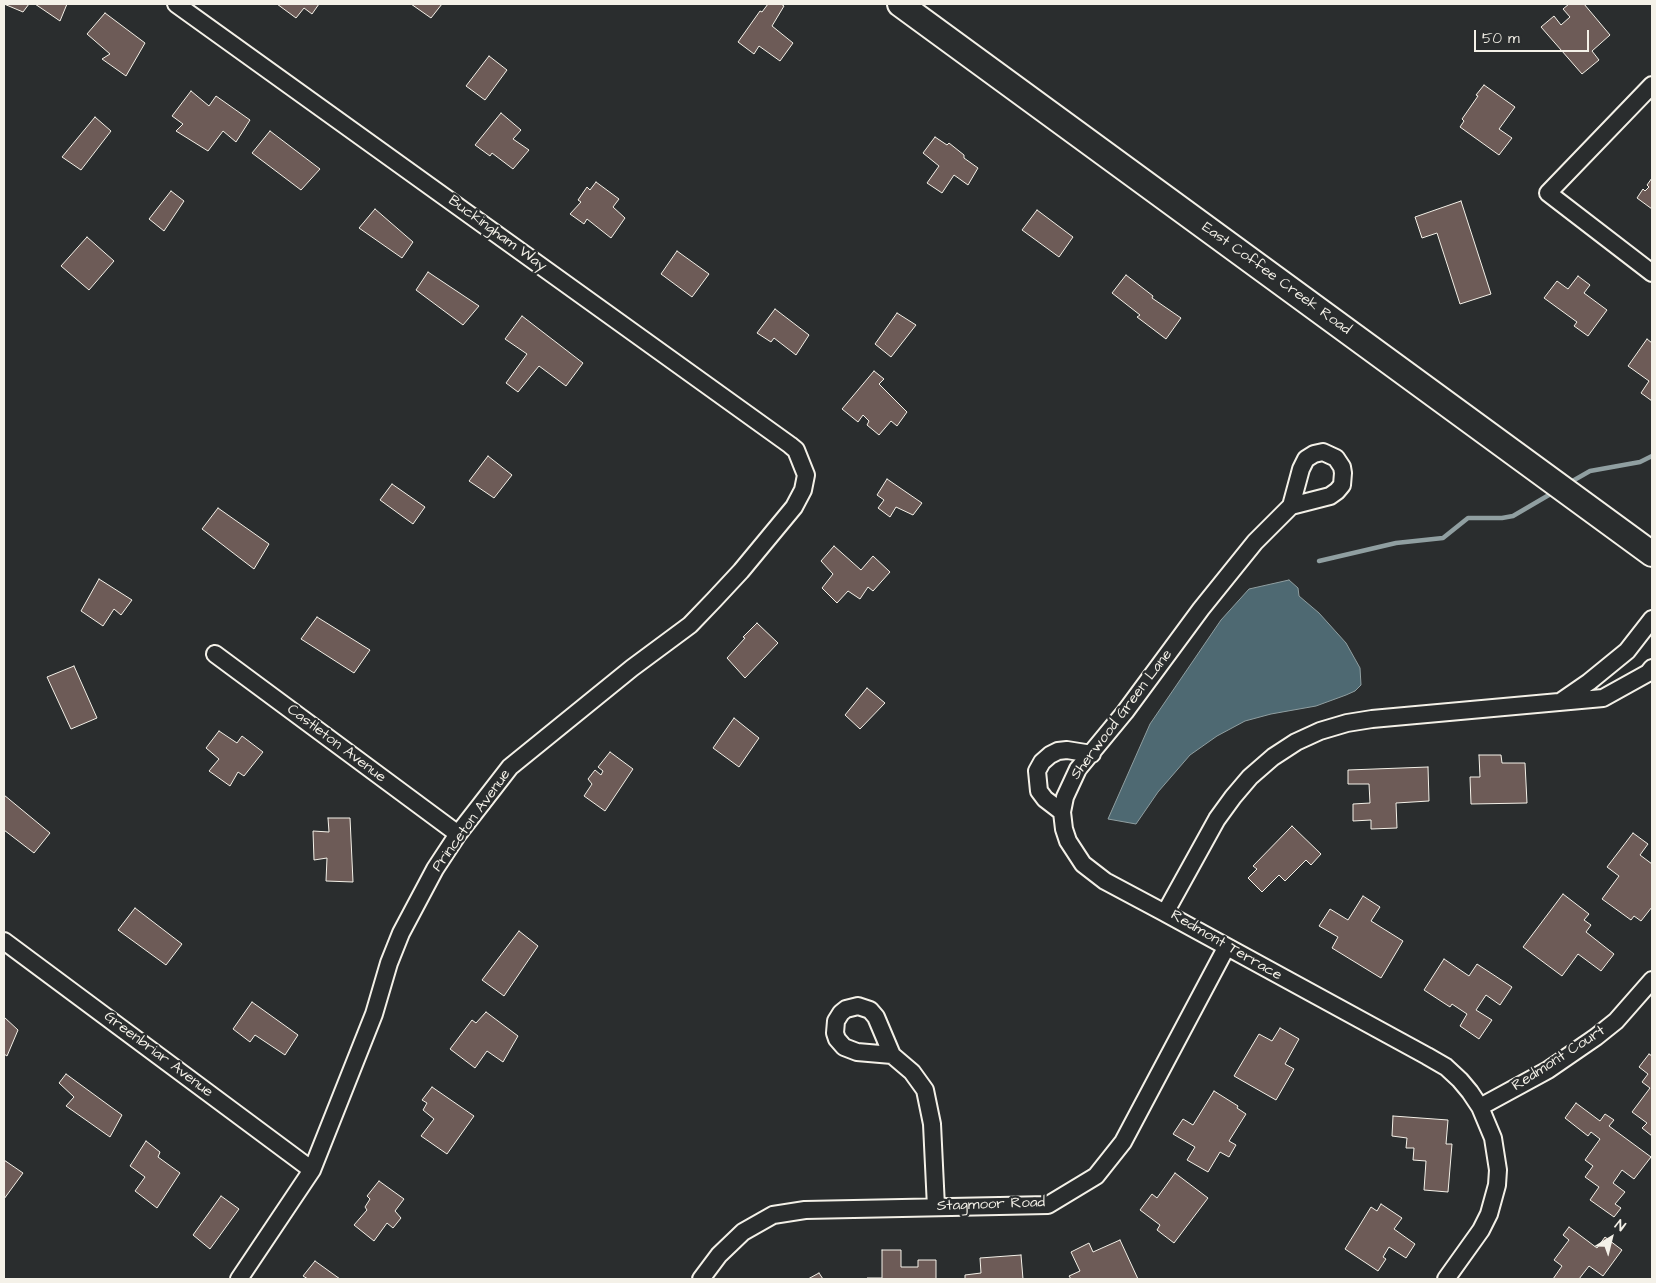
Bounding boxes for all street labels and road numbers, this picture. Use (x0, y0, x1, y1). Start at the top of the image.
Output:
street label: Buckingham Way (444, 192, 550, 276)
street label: East Coffee Creek Road (1198, 219, 1354, 339)
street label: Sherwood Green Lane (1067, 646, 1177, 784)
street label: Castleton Avenue (283, 701, 389, 787)
street label: Princeton Avenue (429, 766, 515, 876)
street label: Redmont Terrace (1167, 907, 1285, 985)
street label: Greenbriar Avenue (100, 1008, 216, 1102)
street label: Redmont Court (1509, 1022, 1609, 1096)
street label: Stagmoor Road (937, 1194, 1045, 1216)

